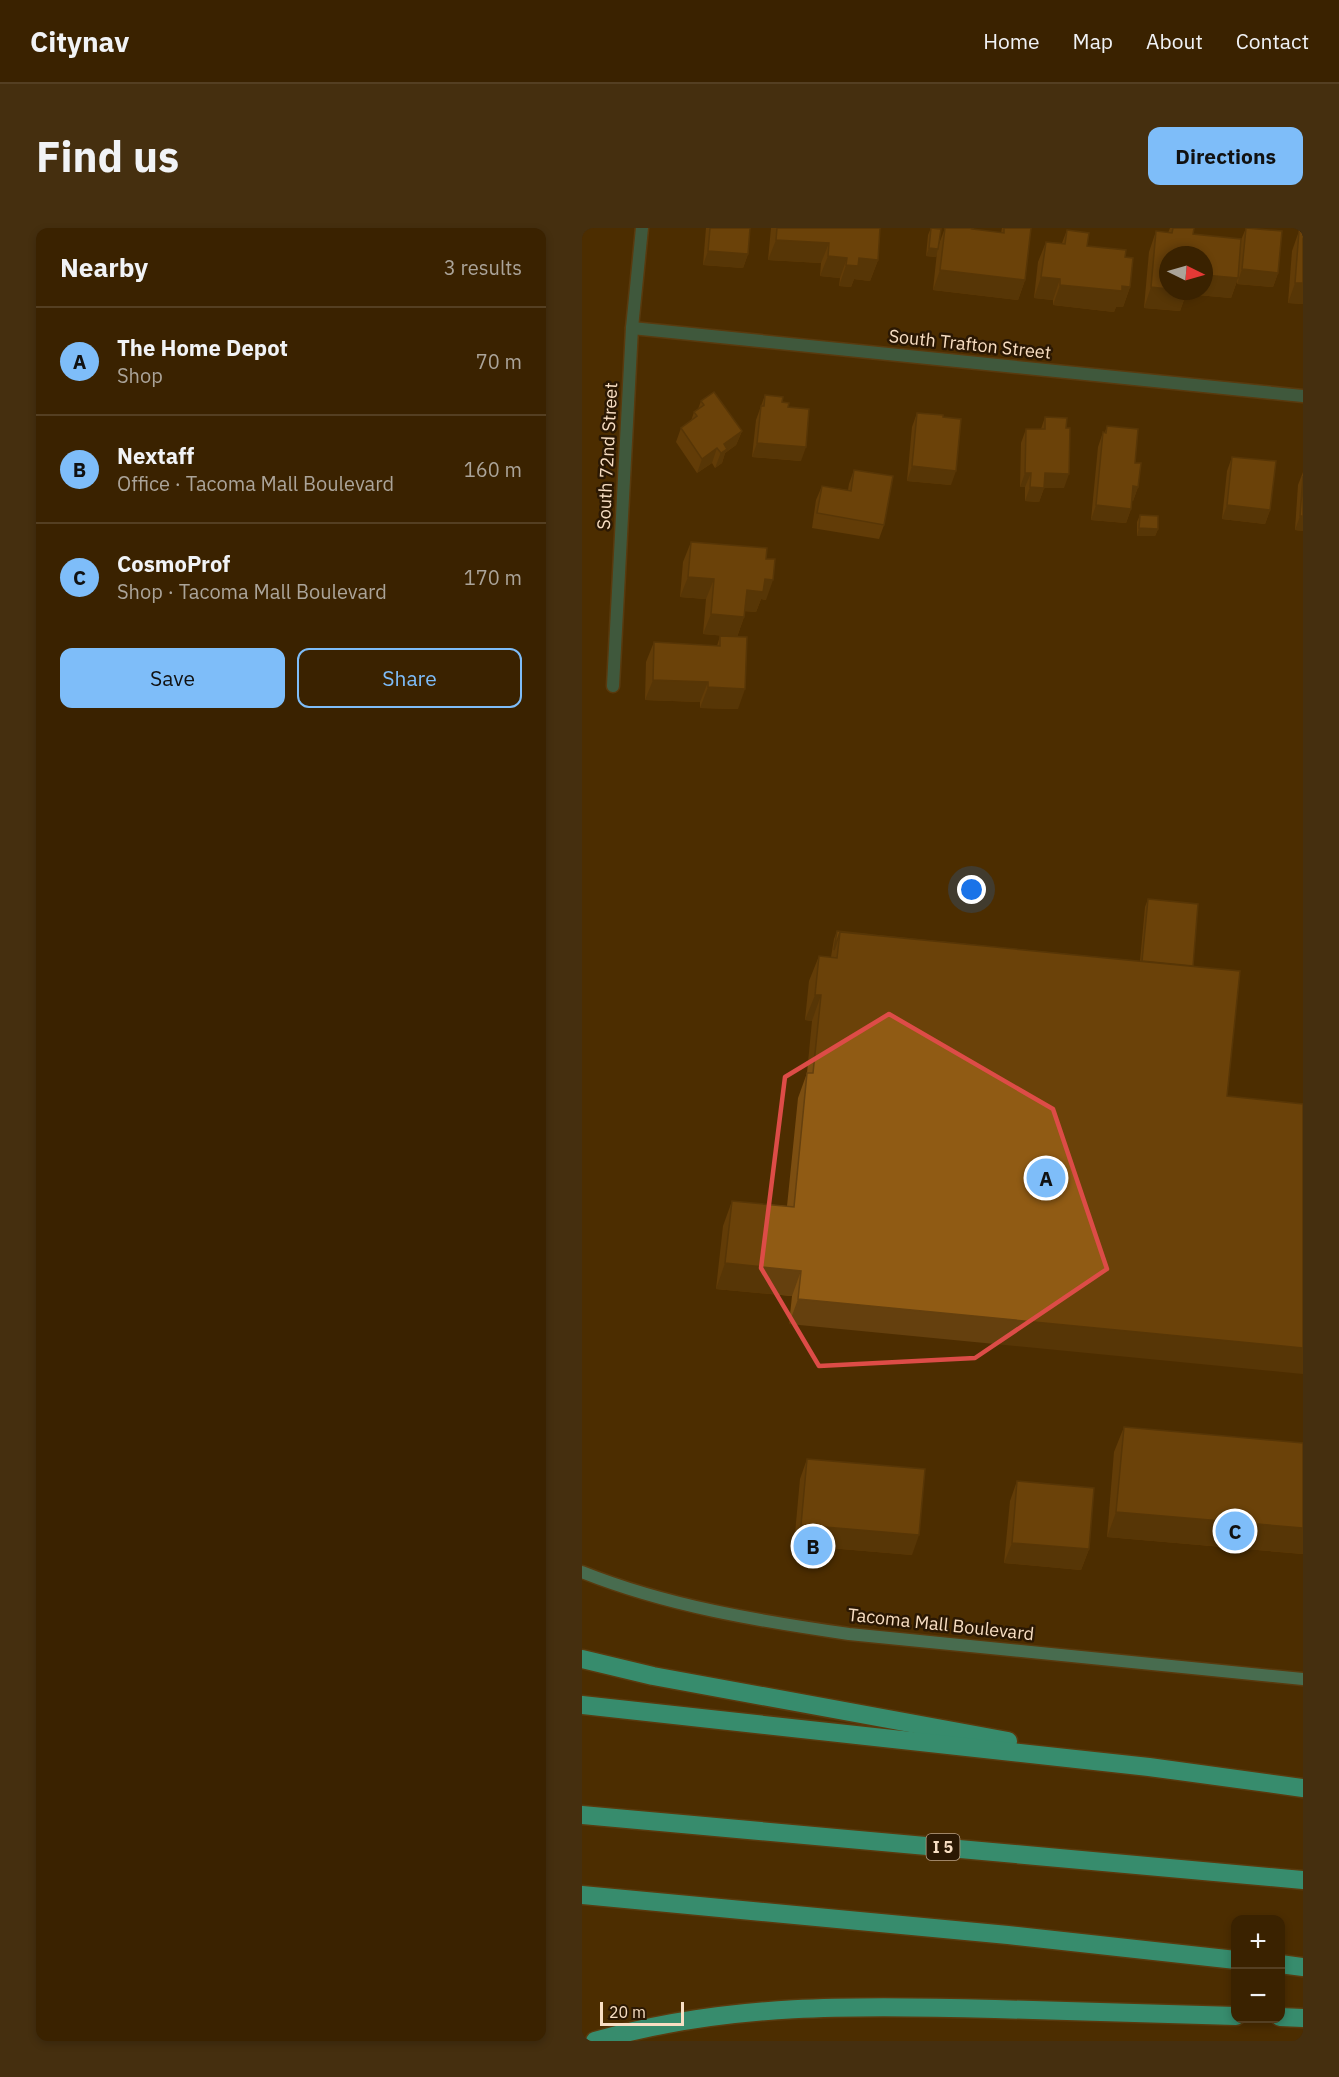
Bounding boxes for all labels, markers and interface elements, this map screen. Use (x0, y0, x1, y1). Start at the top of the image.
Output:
text: Citynav (30, 23, 129, 60)
text: Home (983, 27, 1040, 55)
text: Map (1073, 27, 1113, 55)
text: About (1146, 27, 1203, 55)
text: Contact (1236, 27, 1309, 55)
button: Directions (1148, 127, 1303, 185)
text: Find us (36, 129, 179, 184)
north arrow (1159, 246, 1213, 300)
text: Nearby (60, 250, 148, 284)
text: 3 results (444, 254, 522, 281)
street label: South Trafton Street (888, 324, 1052, 364)
text: The Home Depot (117, 333, 288, 362)
text: A (73, 348, 86, 375)
text: 70 m (476, 348, 522, 375)
text: Shop (117, 362, 163, 389)
street label: South 72nd Street (592, 382, 622, 530)
text: Nextaff (117, 441, 194, 470)
text: B (73, 456, 86, 483)
text: 160 m (464, 456, 522, 483)
text: Office · Tacoma Mall Boulevard (117, 470, 394, 497)
text: CosmoProf (117, 549, 230, 578)
text: C (73, 564, 86, 591)
text: 170 m (464, 564, 522, 591)
text: Shop · Tacoma Mall Boulevard (117, 578, 387, 605)
button: Save (60, 648, 285, 708)
button: Share (297, 648, 522, 708)
your location (957, 875, 986, 904)
pin: A (1026, 1156, 1066, 1200)
pin: C (1216, 1508, 1254, 1554)
pin: B (794, 1524, 832, 1568)
street label: Tacoma Mall Boulevard (847, 1603, 1035, 1645)
road number: I 5 (926, 1834, 960, 1860)
map controls (1231, 1915, 1285, 2023)
button: + (1231, 1915, 1285, 1969)
button: − (1231, 1969, 1285, 2023)
scale bar (600, 1999, 684, 2026)
text: 20 m (609, 2002, 646, 2022)

